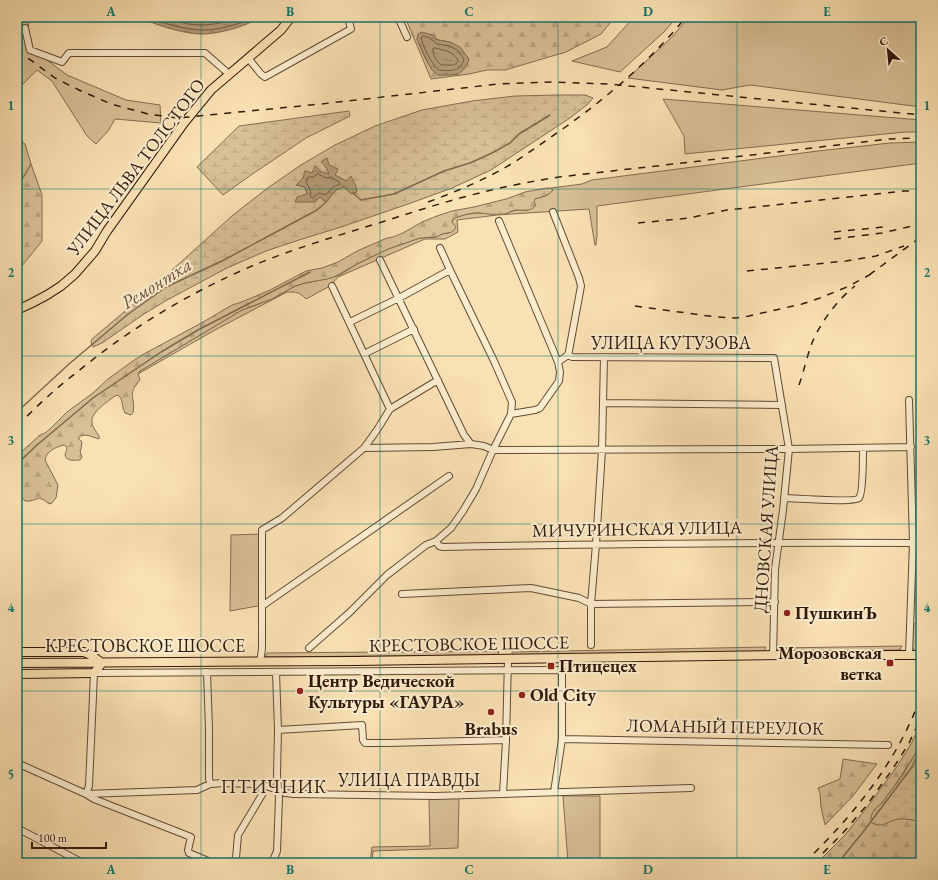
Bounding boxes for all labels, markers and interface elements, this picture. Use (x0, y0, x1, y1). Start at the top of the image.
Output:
text: A (105, 3, 116, 20)
text: B (286, 3, 294, 20)
text: C (464, 3, 474, 20)
text: D (643, 3, 653, 20)
text: E (823, 3, 831, 20)
north arrow (868, 30, 908, 70)
text: С (877, 33, 890, 49)
street label: УЛИЦА ЛЬВА ТОЛСТОГО (61, 74, 210, 260)
text: 1 (8, 97, 15, 114)
text: 1 (924, 97, 931, 114)
water label: Ремонтка (116, 252, 196, 315)
text: 2 (8, 264, 15, 281)
text: 2 (924, 264, 931, 281)
street label: УЛИЦА КУТУЗОВА (590, 331, 752, 354)
text: 3 (8, 432, 15, 449)
text: 3 (924, 432, 931, 449)
street label: ДНОВСКАЯ УЛИЦА (748, 444, 783, 614)
street label: МИЧУРИНСКАЯ УЛИЦА (532, 515, 743, 542)
text: 4 (8, 599, 15, 616)
text: 4 (924, 599, 931, 616)
place label: ПушкинЪ (795, 601, 877, 624)
marker: ПушкинЪ (782, 608, 792, 618)
street label: КРЕСТОВСКОЕ ШОССЕ (369, 630, 569, 657)
street label: КРЕСТОВСКОЕ ШОССЕ (45, 634, 245, 657)
place label: Морозовская ветка (778, 641, 882, 685)
place label: Птицецех (559, 654, 637, 677)
marker: Морозовская ветка (885, 658, 895, 668)
marker: Птицецех (546, 661, 556, 671)
place label: Центр Ведической Культуры «ГАУРА» (308, 669, 464, 713)
place label: Old City (530, 683, 597, 706)
marker: Центр Ведической Культуры «ГАУРА» (295, 686, 305, 696)
marker: Old City (517, 690, 527, 700)
marker: Brabus (486, 707, 496, 717)
street label: ЛОМАНЫЙ ПЕРЕУЛОК (626, 713, 824, 740)
place label: Brabus (465, 717, 517, 740)
text: 5 (8, 766, 14, 783)
text: 5 (924, 766, 930, 783)
street label: УЛИЦА ПРАВДЫ (337, 768, 480, 791)
district label: ПТИЧНИК (221, 774, 327, 799)
scale bar (32, 824, 106, 850)
text: 100 m (38, 830, 68, 846)
text: A (105, 861, 116, 878)
text: B (286, 861, 294, 878)
text: C (464, 861, 474, 878)
text: D (643, 861, 653, 878)
text: E (823, 861, 831, 878)

